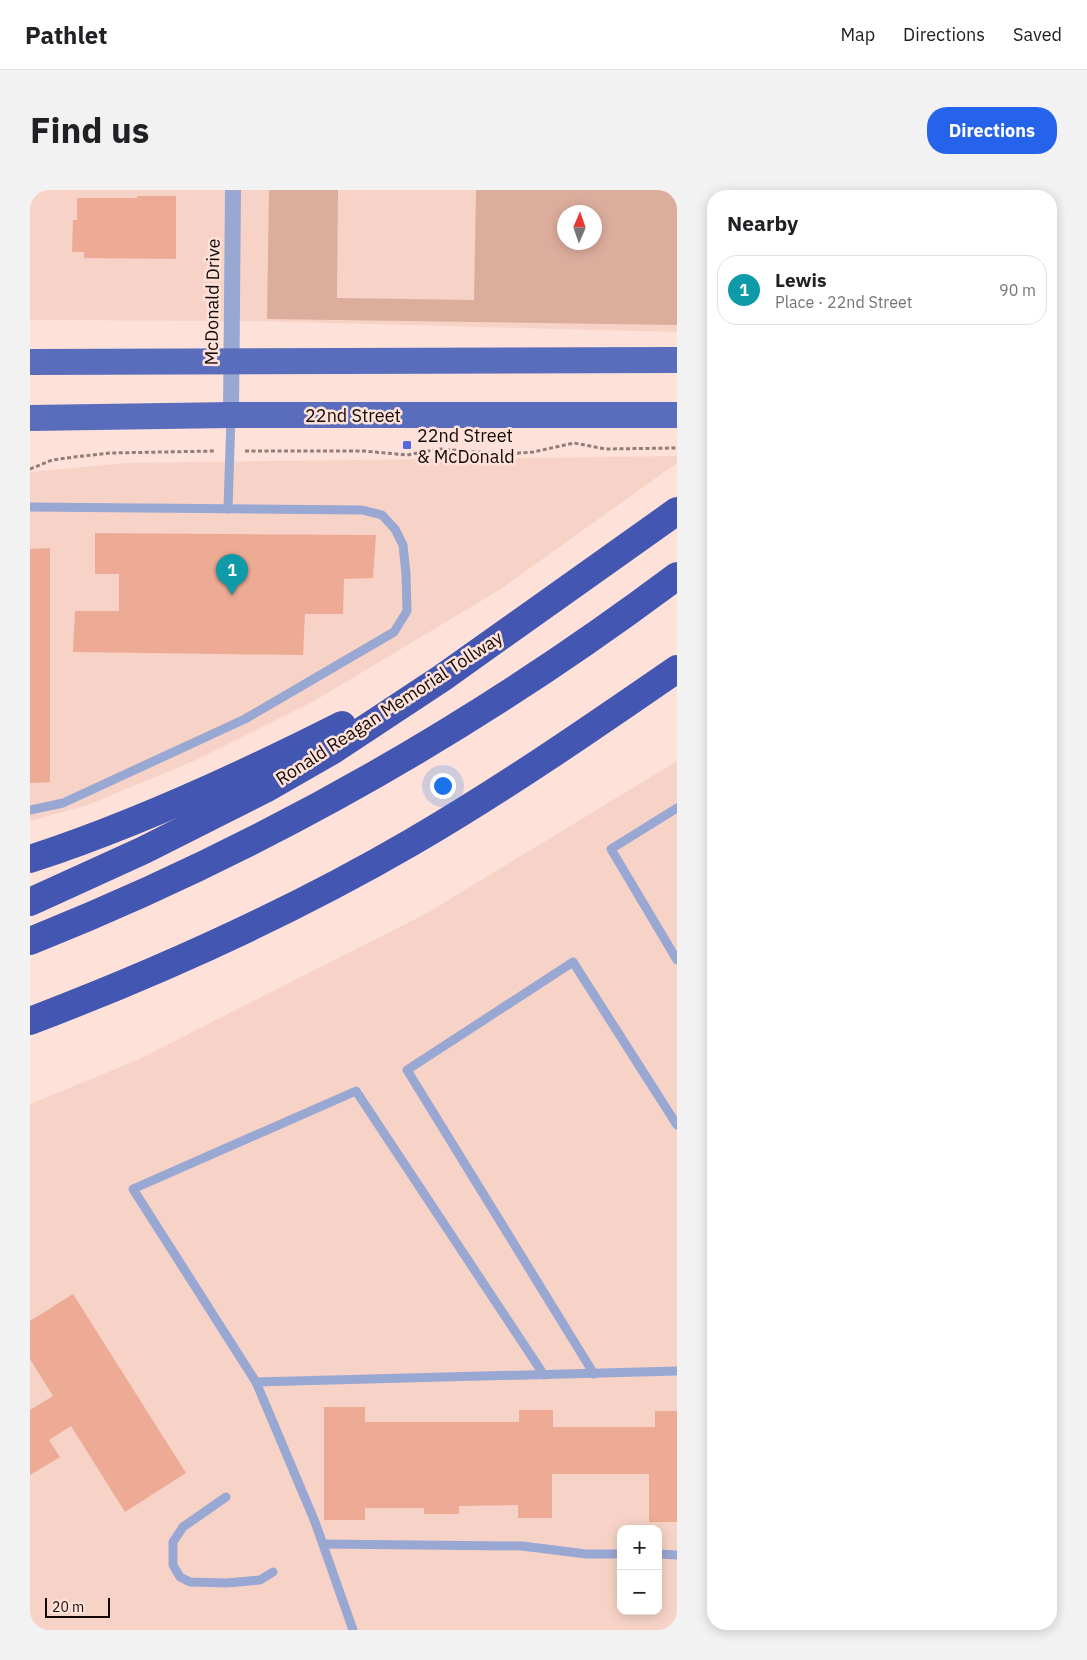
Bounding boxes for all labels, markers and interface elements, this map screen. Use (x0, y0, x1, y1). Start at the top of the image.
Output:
text: Pathlet (25, 19, 107, 51)
text: Map (840, 23, 875, 46)
text: Directions (903, 23, 985, 46)
text: Saved (1013, 23, 1062, 46)
text: Find us (30, 107, 149, 153)
button: Directions (927, 107, 1057, 154)
north arrow (557, 205, 602, 250)
text: Nearby (727, 209, 798, 237)
street label: McDonald Drive (199, 238, 225, 366)
text: Lewis (775, 268, 826, 292)
text: 1 (739, 280, 749, 300)
text: 90 m (999, 280, 1036, 300)
text: Place · 22nd Street (775, 292, 912, 312)
street label: 22nd Street (305, 404, 401, 427)
place label: 22nd Street & McDonald (417, 424, 515, 468)
marker: 22nd Street & McDonald (401, 439, 413, 451)
pin: 1 (216, 554, 248, 595)
street label: Ronald Reagan Memorial Tollway (271, 626, 507, 790)
your location (430, 773, 456, 799)
map controls (617, 1525, 662, 1615)
button: + (617, 1525, 662, 1570)
button: − (617, 1570, 662, 1615)
scale bar (45, 1595, 110, 1618)
text: 20 m (52, 1598, 84, 1616)

